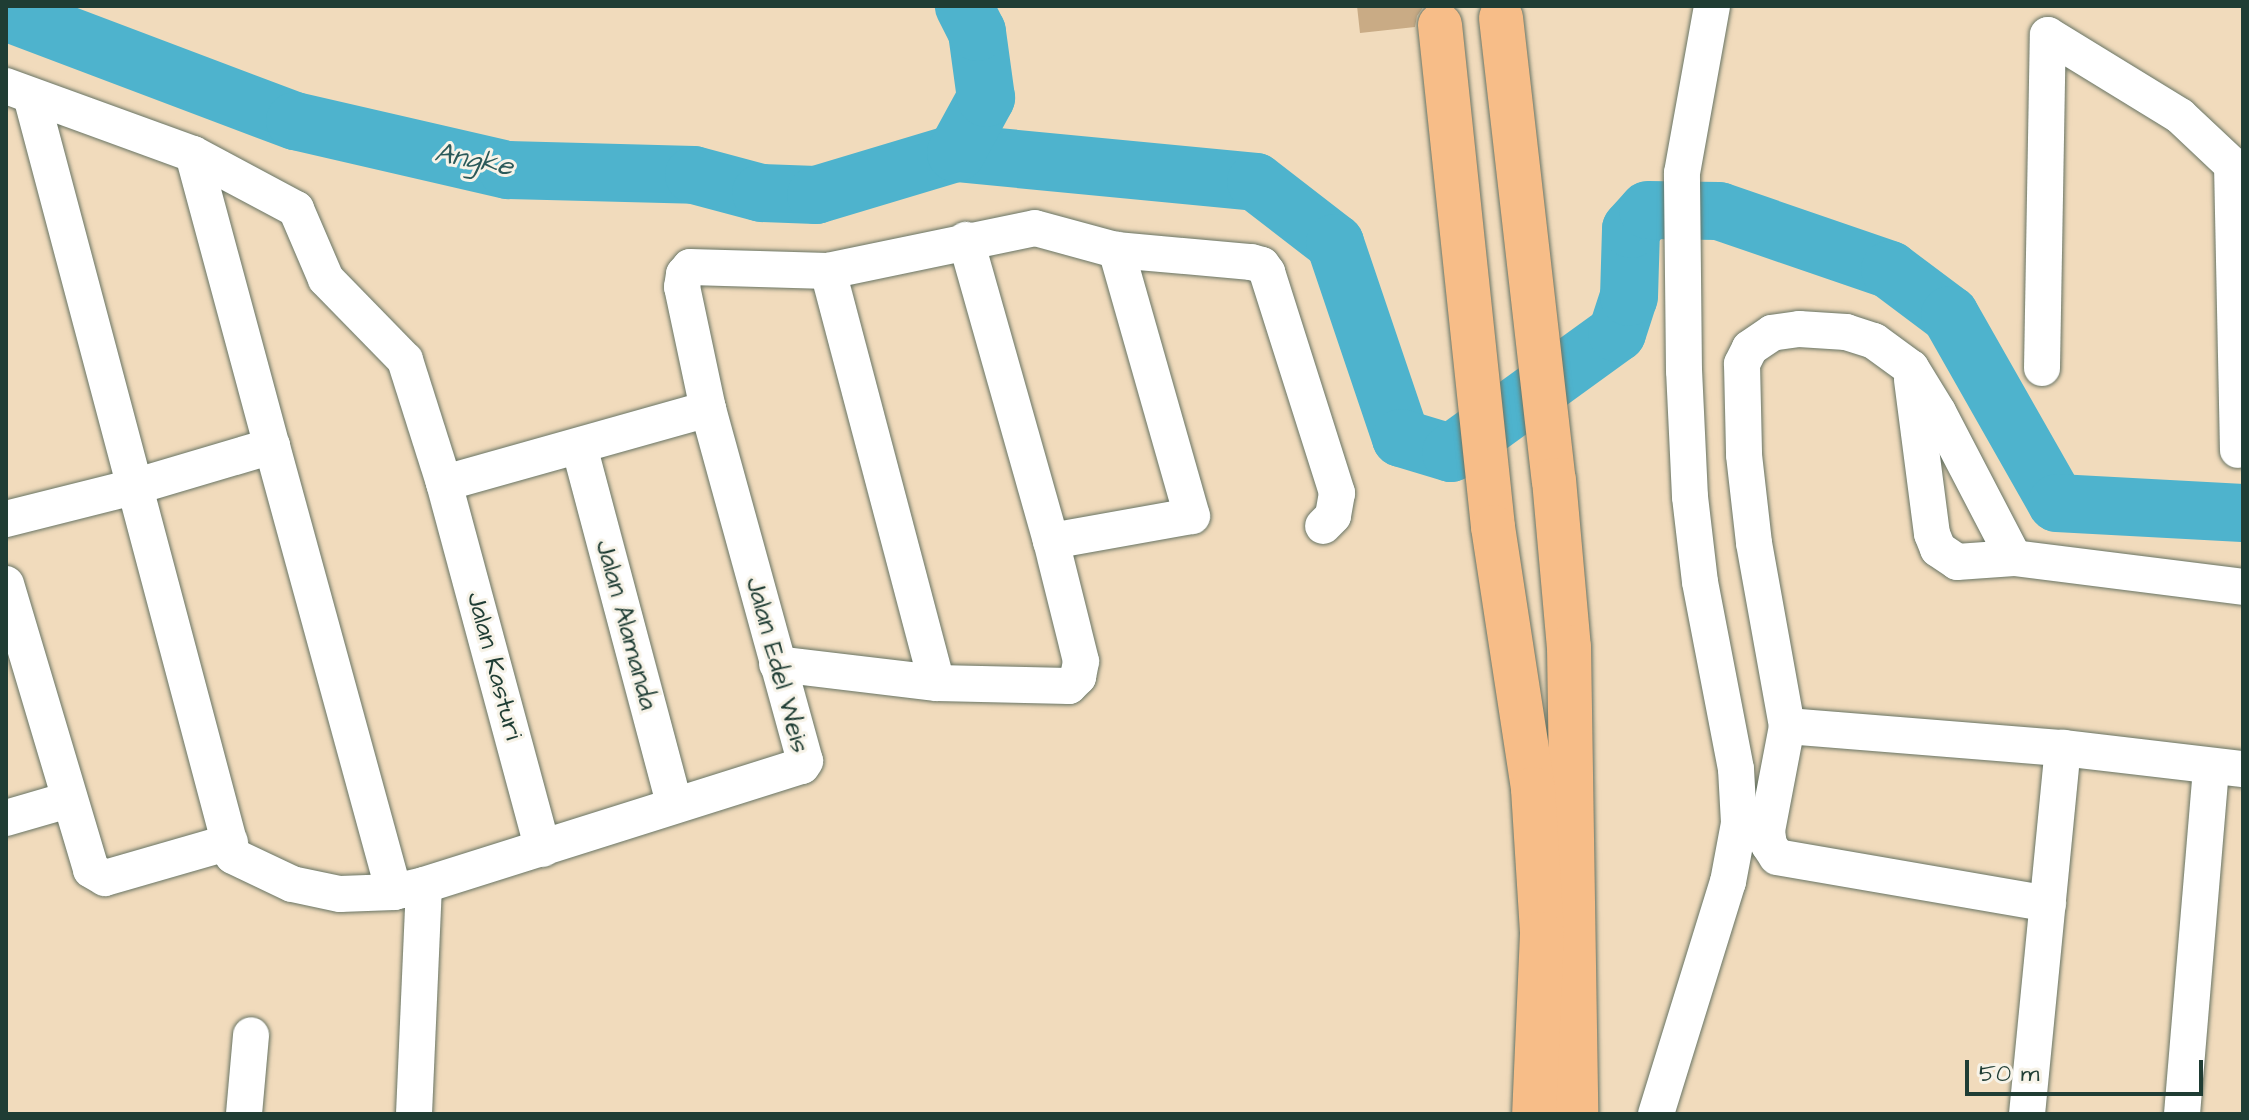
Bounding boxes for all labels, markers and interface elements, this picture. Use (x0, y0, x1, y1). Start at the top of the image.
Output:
water label: Angke (432, 136, 516, 184)
street label: Jalan Alamanda (588, 537, 664, 713)
street label: Jalan Edel Weis (739, 574, 815, 756)
street label: Jalan Kasturi (459, 589, 529, 743)
scale bar (1969, 1044, 2207, 1094)
text: 50 m (1979, 1057, 2039, 1091)

